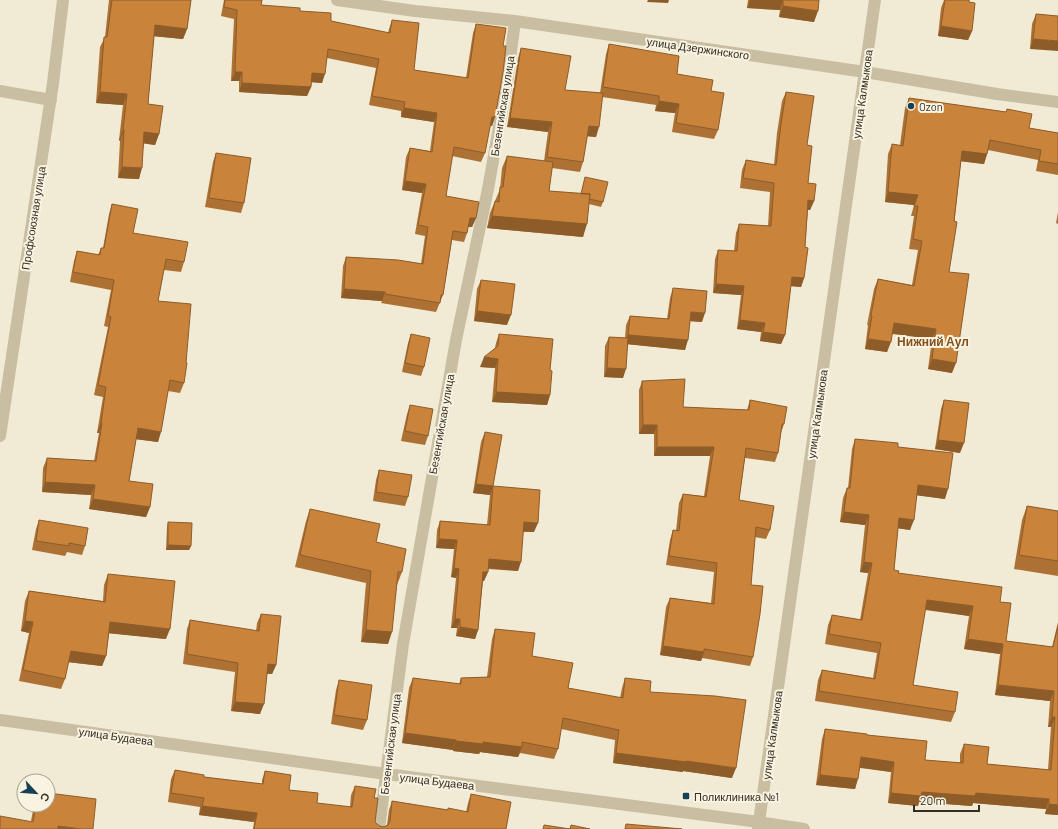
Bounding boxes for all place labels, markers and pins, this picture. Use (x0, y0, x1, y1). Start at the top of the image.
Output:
place label: Ozon (919, 100, 943, 113)
marker: Ozon (906, 101, 916, 111)
place label: Поликлиника №1 (694, 790, 779, 803)
marker: Поликлиника №1 (681, 791, 691, 801)

